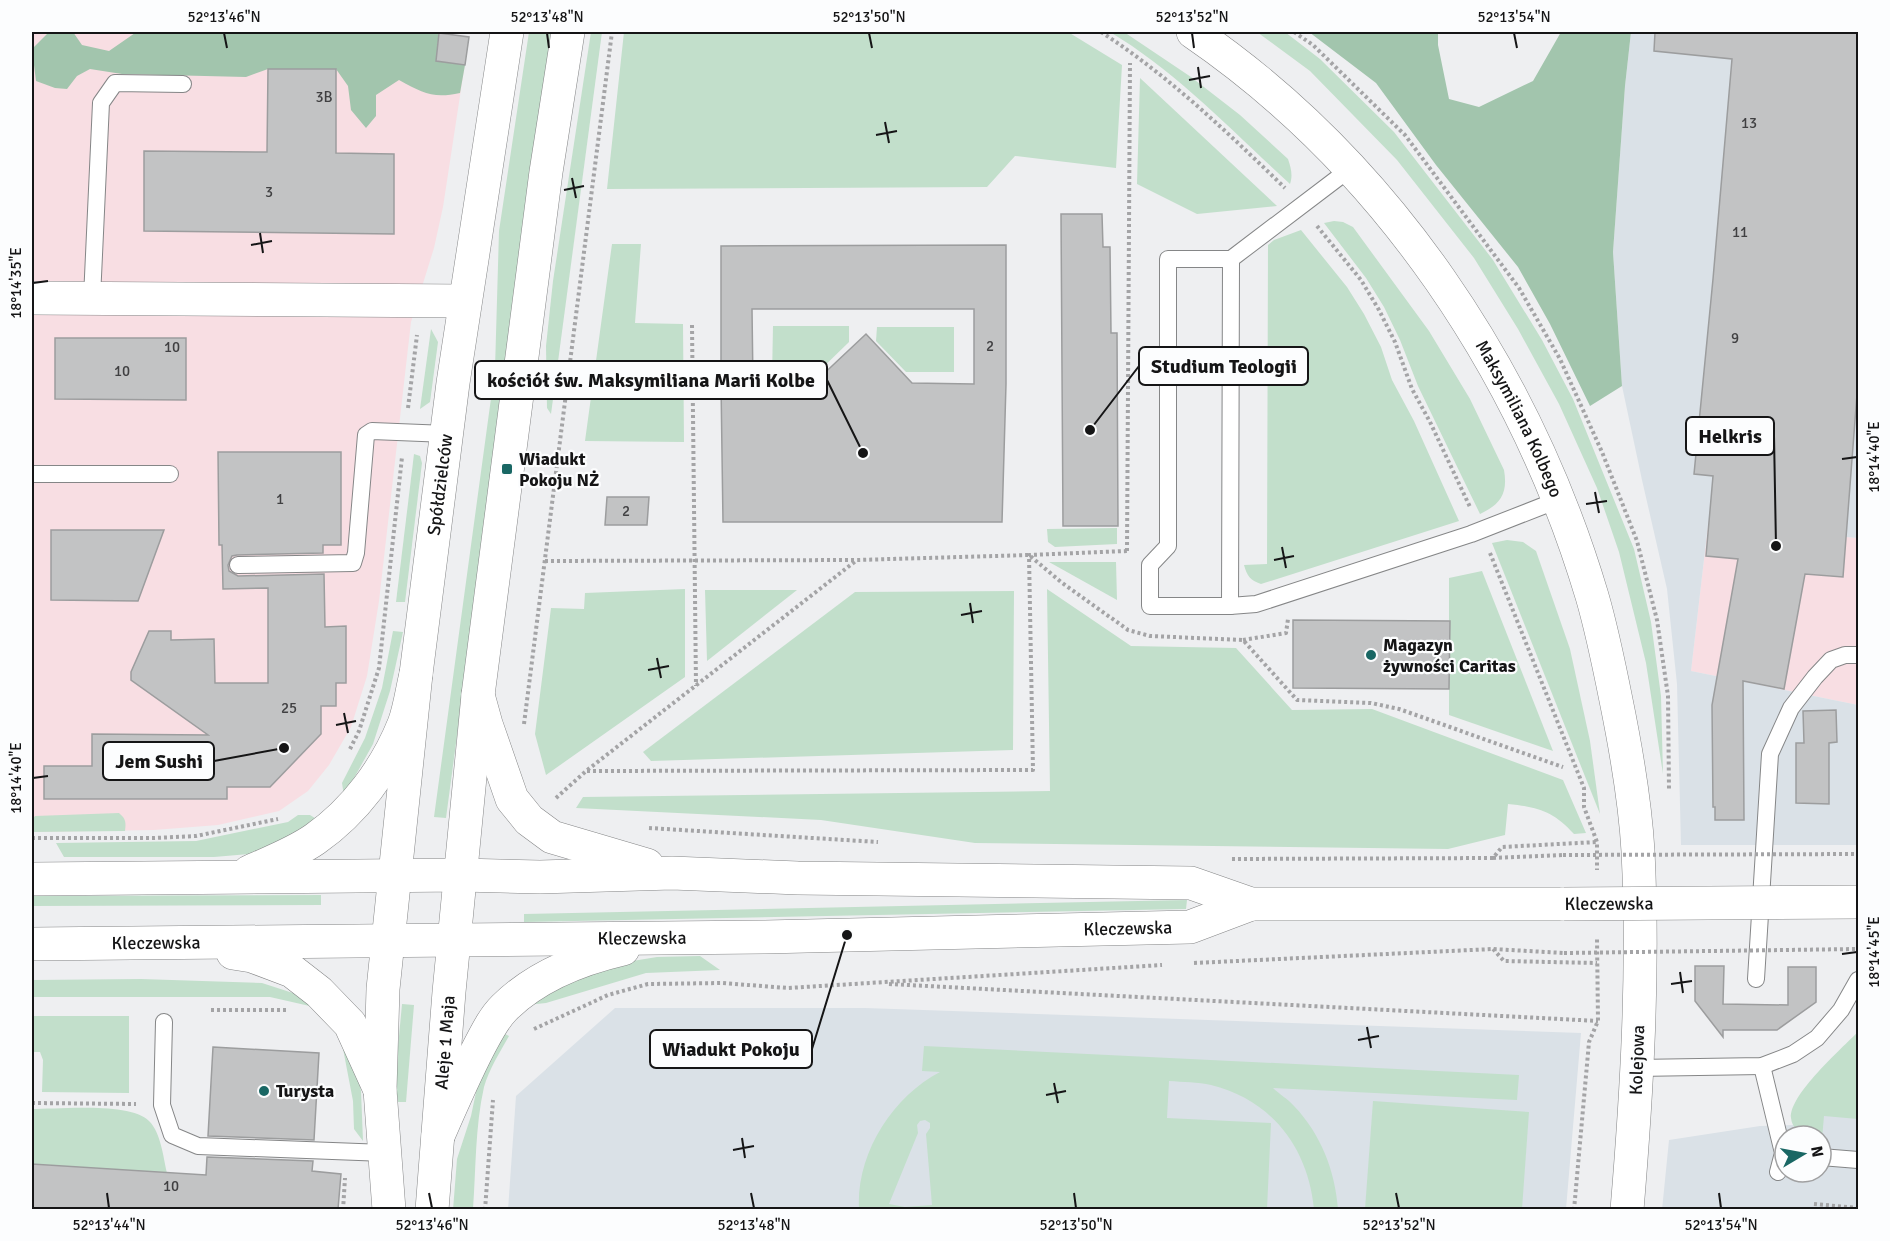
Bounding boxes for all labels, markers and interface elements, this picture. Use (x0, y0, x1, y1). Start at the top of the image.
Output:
text: 52°13'46"N (187, 8, 261, 26)
text: 52°13'48"N (510, 8, 584, 26)
text: 52°13'50"N (832, 8, 906, 26)
text: 52°13'52"N (1155, 8, 1229, 26)
text: 52°13'54"N (1477, 8, 1551, 26)
house number: 3B (315, 88, 333, 106)
house number: 13 (1741, 114, 1757, 132)
house number: 3 (265, 183, 273, 201)
house number: 11 (1732, 223, 1748, 241)
text: 18°14'35"E (7, 247, 25, 319)
house number: 9 (1731, 329, 1739, 347)
street label: Maksymiliana Kolbego (1471, 336, 1567, 501)
house number: 2 (986, 337, 994, 355)
house number: 10 (164, 338, 180, 356)
callout: Studium Teologii (1139, 347, 1308, 385)
text: Studium Teologii (1151, 354, 1297, 379)
callout: kościół św. Maksymiliana Marii Kolbe (475, 361, 827, 399)
house number: 10 (114, 362, 130, 380)
text: kościół św. Maksymiliana Marii Kolbe (487, 368, 815, 393)
callout: Helkris (1686, 417, 1774, 455)
text: 18°14'40"E (1865, 421, 1883, 493)
text: Helkris (1698, 424, 1762, 449)
street label: Spółdzielców (423, 433, 457, 537)
place label: Wiadukt Pokoju NŻ (519, 448, 599, 491)
marker: Wiadukt Pokoju NŻ (500, 462, 514, 476)
house number: 1 (276, 490, 284, 508)
house number: 2 (622, 502, 630, 520)
place label: Magazyn żywności Caritas (1383, 634, 1516, 677)
marker: Magazyn żywności Caritas (1364, 648, 1378, 662)
house number: 25 (281, 699, 297, 717)
text: 18°14'40"E (7, 742, 25, 814)
callout: Jem Sushi (103, 742, 214, 780)
text: Jem Sushi (115, 749, 203, 774)
street label: Kleczewska (1564, 892, 1654, 915)
street label: Kleczewska (1083, 916, 1173, 941)
text: 18°14'45"E (1865, 916, 1883, 988)
street label: Kleczewska (597, 927, 687, 950)
street label: Kleczewska (111, 931, 201, 954)
street label: Aleje 1 Maja (430, 995, 460, 1090)
street label: Kolejowa (1625, 1025, 1649, 1095)
callout: Wiadukt Pokoju (650, 1030, 812, 1068)
text: Wiadukt Pokoju (662, 1037, 800, 1062)
place label: Turysta (276, 1080, 334, 1102)
marker: Turysta (257, 1084, 271, 1098)
north arrow (1773, 1124, 1833, 1184)
text: N (1806, 1144, 1828, 1159)
house number: 10 (163, 1177, 179, 1195)
text: 52°13'44"N (72, 1216, 146, 1234)
text: 52°13'46"N (395, 1216, 469, 1234)
text: 52°13'48"N (717, 1216, 791, 1234)
text: 52°13'50"N (1039, 1216, 1113, 1234)
text: 52°13'52"N (1362, 1216, 1436, 1234)
text: 52°13'54"N (1684, 1216, 1758, 1234)

